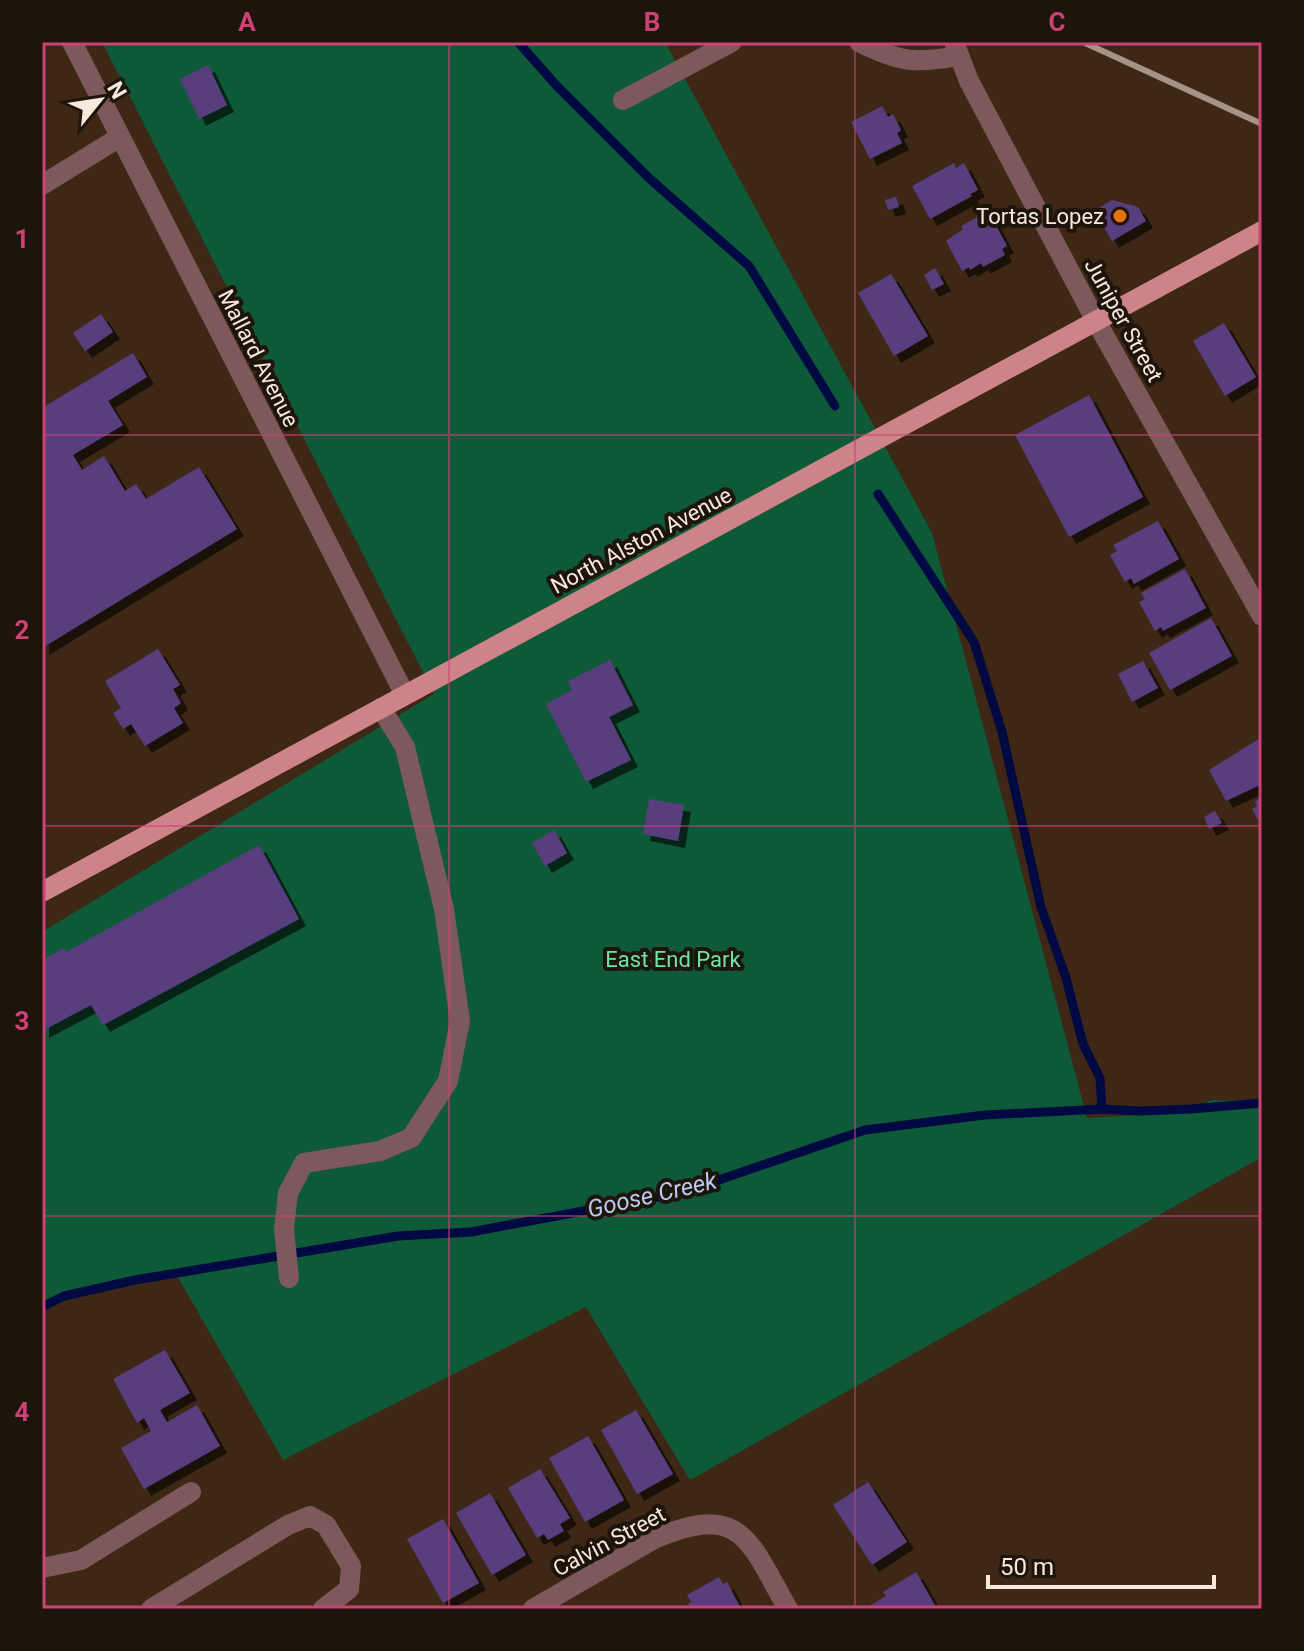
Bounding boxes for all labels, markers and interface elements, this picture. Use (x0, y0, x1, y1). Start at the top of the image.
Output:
text: A (238, 7, 256, 37)
text: B (644, 7, 660, 37)
text: C (1048, 7, 1066, 37)
north arrow (60, 60, 140, 140)
text: N (102, 77, 132, 103)
place label: Tortas Lopez (976, 204, 1104, 229)
marker: Tortas Lopez (1111, 207, 1129, 225)
text: 1 (15, 224, 29, 254)
street label: Juniper Street (1079, 254, 1168, 386)
street label: Mallard Avenue (213, 285, 304, 431)
street label: North Alston Avenue (547, 482, 736, 599)
text: 2 (15, 615, 29, 645)
park label: East End Park (605, 947, 742, 972)
text: 3 (15, 1006, 29, 1036)
water label: Goose Creek (585, 1166, 721, 1223)
text: 4 (15, 1397, 30, 1427)
street label: Calvin Street (549, 1501, 670, 1581)
scale bar (988, 1539, 1214, 1589)
text: 50 m (1000, 1553, 1054, 1581)

